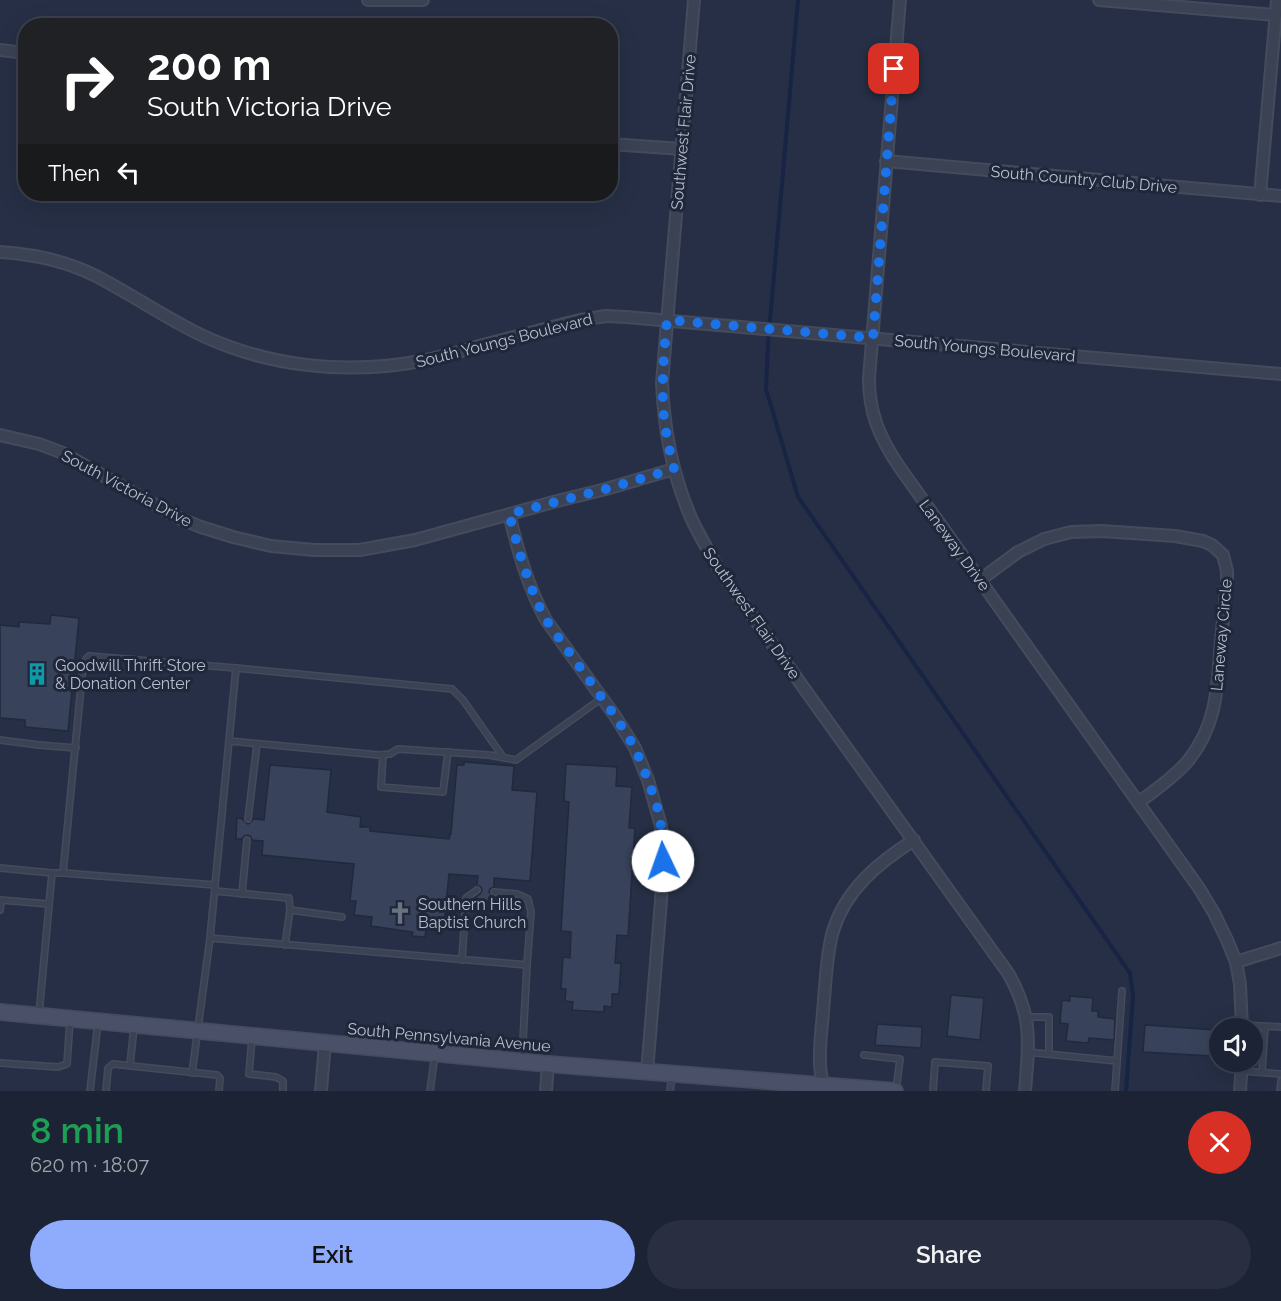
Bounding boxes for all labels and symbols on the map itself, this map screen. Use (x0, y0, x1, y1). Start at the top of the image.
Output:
pin (868, 43, 919, 94)
street label: Southwest Flair Drive (667, 54, 700, 211)
street label: South Country Club Drive (990, 162, 1178, 197)
street label: South Youngs Boulevard (414, 309, 595, 372)
street label: South Youngs Boulevard (894, 331, 1076, 366)
street label: South Victoria Drive (58, 446, 195, 531)
street label: Laneway Drive (915, 496, 994, 595)
street label: Southwest Flair Drive (699, 544, 804, 683)
street label: Laneway Circle (1207, 578, 1236, 692)
place label: Goodwill Thrift Store & Donation Center (55, 656, 206, 693)
building icon: Goodwill Thrift Store & Donation Center (24, 661, 50, 687)
position arrow (631, 829, 695, 893)
place label: Southern Hills Baptist Church (418, 895, 526, 932)
church icon: Southern Hills Baptist Church (387, 900, 413, 926)
street label: South Pennsylvania Avenue (347, 1019, 551, 1056)

